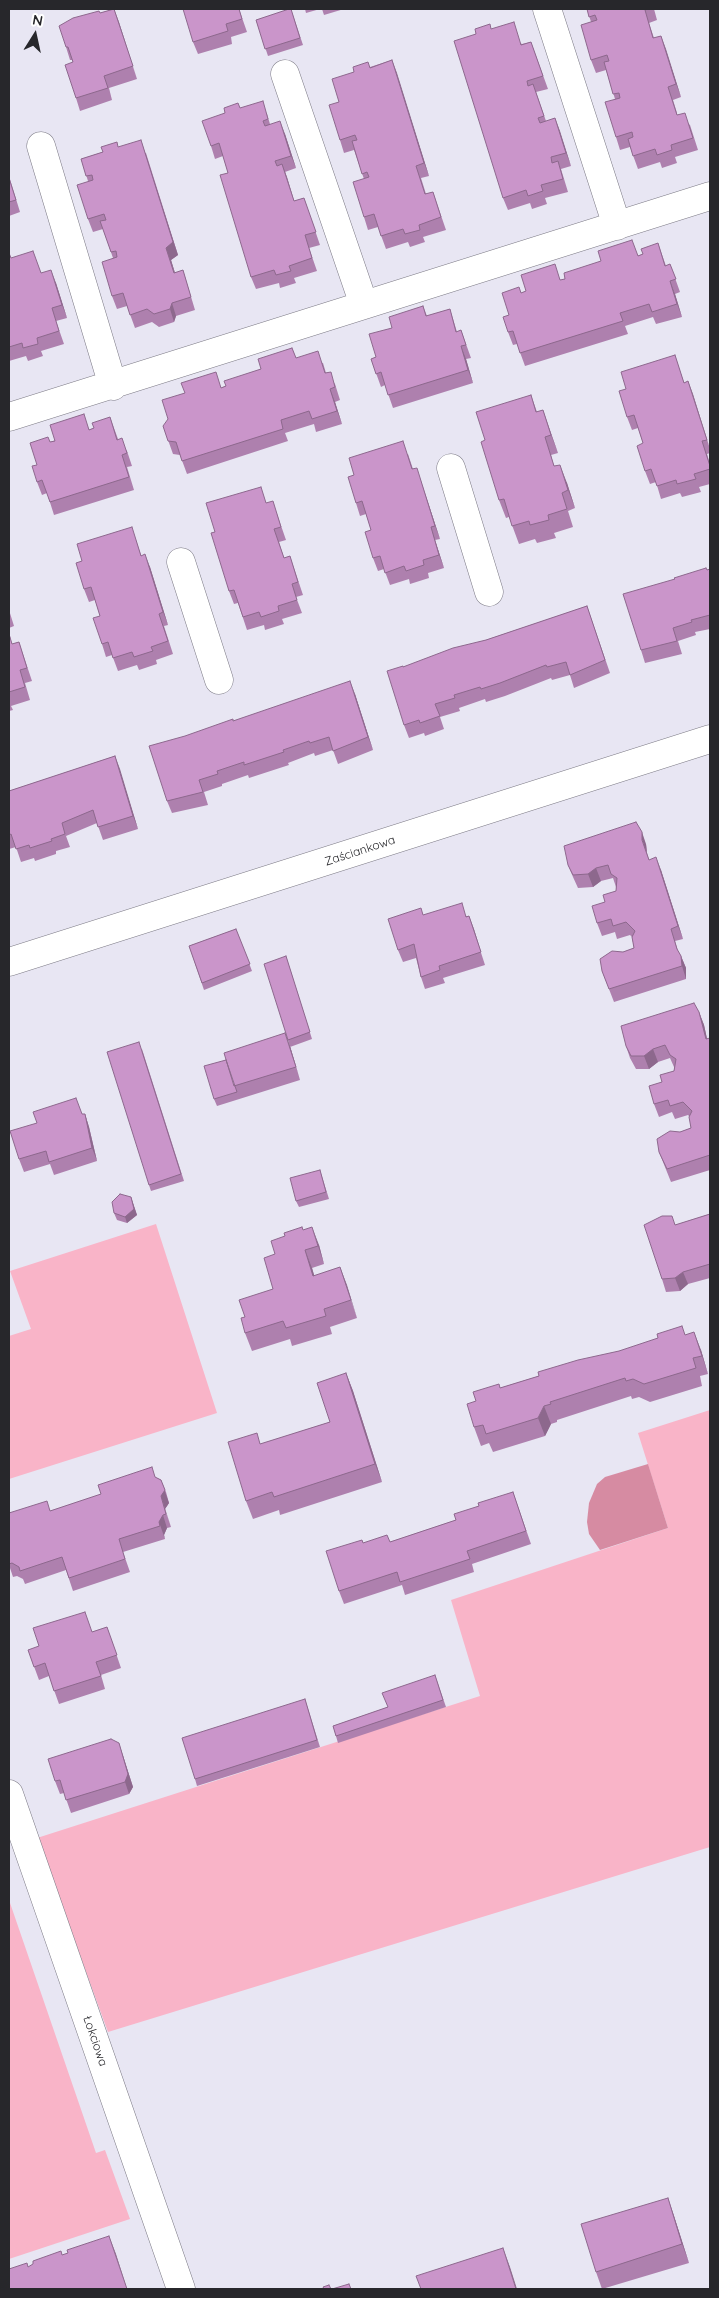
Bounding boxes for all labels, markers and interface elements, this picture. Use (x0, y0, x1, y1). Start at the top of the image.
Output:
north arrow (10, 10, 60, 60)
text: N (31, 10, 44, 30)
street label: Zaściankowa (323, 833, 397, 869)
street label: Łokciowa (80, 2014, 110, 2068)

